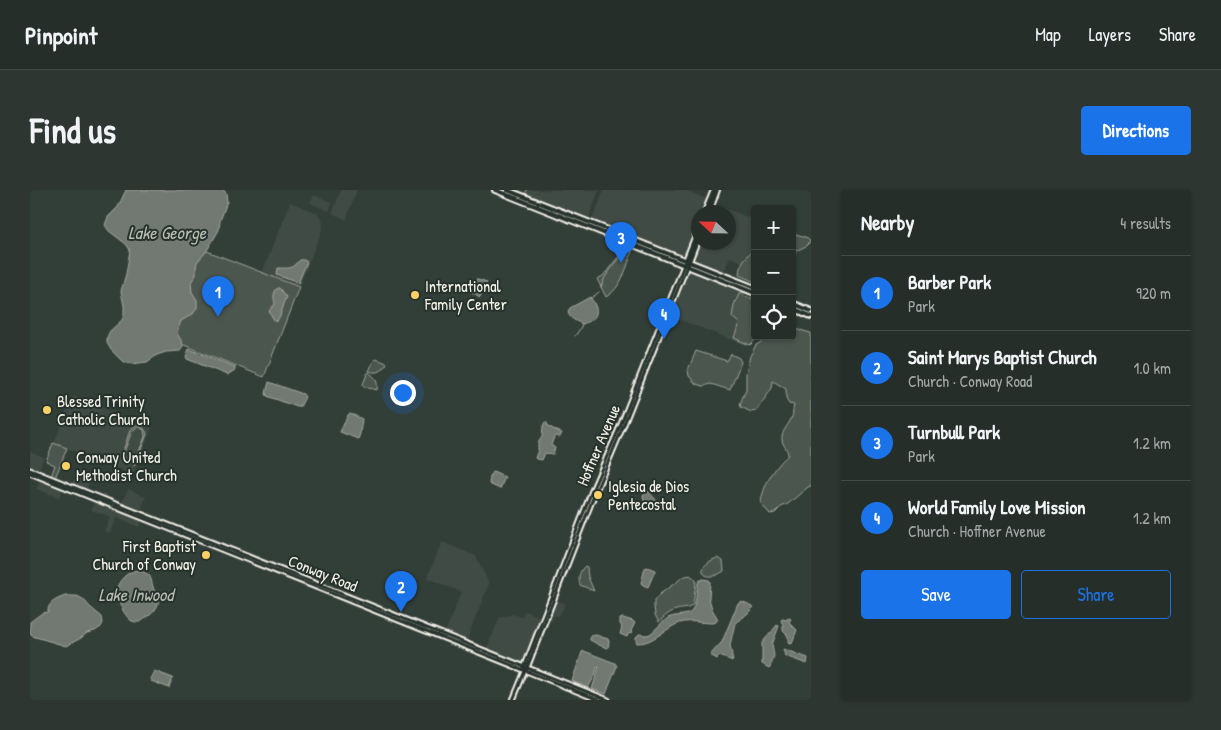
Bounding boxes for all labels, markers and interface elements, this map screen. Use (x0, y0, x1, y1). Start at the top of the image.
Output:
text: Pinpoint (25, 19, 97, 51)
text: Map (1035, 22, 1061, 47)
text: Layers (1089, 22, 1131, 47)
text: Share (1159, 22, 1196, 47)
button: Directions (1081, 106, 1191, 155)
text: Find us (30, 107, 116, 154)
north arrow (691, 205, 736, 250)
map controls (751, 205, 796, 340)
button: + (751, 205, 796, 250)
text: Nearby (861, 208, 914, 237)
text: 4 results (1120, 212, 1171, 234)
water label: Lake George (128, 220, 207, 245)
pin: 3 (605, 222, 637, 263)
button: − (751, 250, 796, 295)
text: Barber Park (908, 269, 991, 295)
place label: International Family Center (424, 275, 507, 315)
pin: 1 (202, 276, 234, 317)
text: 1 (874, 282, 880, 304)
text: 920 m (1136, 282, 1171, 304)
marker: International Family Center (409, 289, 421, 301)
button: locate (751, 295, 796, 340)
text: Park (908, 295, 935, 317)
pin: 4 (648, 298, 680, 339)
text: Saint Marys Baptist Church (908, 344, 1097, 370)
text: 2 (873, 357, 881, 379)
text: 1.0 km (1133, 357, 1171, 379)
text: Church · Conway Road (908, 370, 1032, 392)
your location (390, 380, 416, 406)
place label: Blessed Trinity Catholic Church (57, 390, 150, 430)
street label: Hoffner Avenue (571, 400, 625, 489)
marker: Blessed Trinity Catholic Church (41, 404, 53, 416)
text: Turnbull Park (908, 419, 1000, 445)
text: 3 (873, 432, 881, 454)
text: 1.2 km (1133, 432, 1171, 454)
text: Park (908, 445, 935, 467)
place label: Conway United Methodist Church (76, 446, 177, 486)
marker: Conway United Methodist Church (60, 460, 72, 472)
place label: Iglesia de Dios Pentecostal (608, 475, 689, 515)
marker: Iglesia de Dios Pentecostal (592, 489, 604, 501)
text: World Family Love Mission (908, 494, 1086, 520)
text: 4 (874, 507, 880, 529)
text: 1.2 km (1133, 507, 1171, 529)
text: Church · Hoffner Avenue (908, 520, 1046, 542)
place label: First Baptist Church of Conway (93, 535, 196, 575)
marker: First Baptist Church of Conway (200, 549, 212, 561)
street label: Conway Road (285, 549, 361, 597)
button: Save (861, 570, 1011, 619)
button: Share (1021, 570, 1171, 619)
pin: 2 (385, 571, 417, 612)
water label: Lake Inwood (99, 582, 176, 607)

